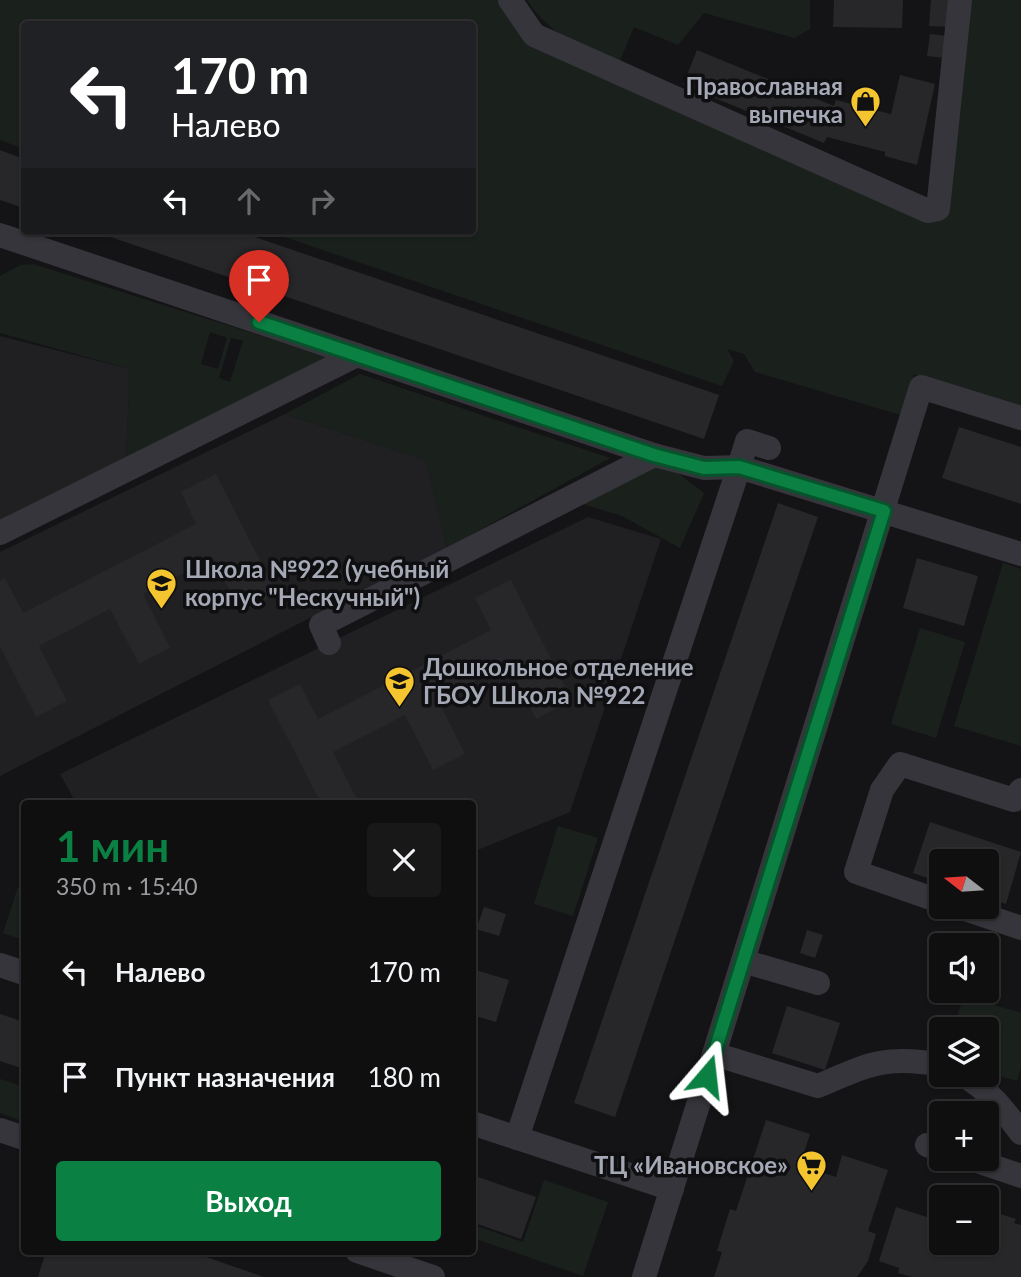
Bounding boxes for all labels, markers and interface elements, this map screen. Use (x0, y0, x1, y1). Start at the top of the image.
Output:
text: 170 m (171, 46, 309, 104)
icon: left (56, 49, 147, 140)
place label: Православная выпечка (685, 71, 843, 128)
shop icon: Православная выпечка (849, 84, 883, 128)
text: Налево (171, 105, 281, 144)
icon: left (157, 182, 195, 220)
icon: ahead (230, 182, 268, 220)
icon: right (303, 182, 341, 220)
pin (229, 250, 289, 322)
icon: arrive (240, 261, 278, 299)
place label: Школа №922 (учебный корпус "Нескучный") (185, 554, 449, 611)
school or university icon: Школа №922 (учебный корпус "Нескучный") (145, 567, 179, 611)
place label: Дошкольное отделение ГБОУ Школа №922 (423, 652, 694, 709)
school or university icon: Дошкольное отделение ГБОУ Школа №922 (383, 665, 417, 709)
text: 1 мин (56, 821, 169, 871)
button: close (367, 823, 441, 897)
north arrow (929, 849, 999, 919)
map controls (929, 849, 999, 1255)
text: 350 m · 15:40 (56, 872, 198, 900)
button: sound (929, 933, 999, 1003)
icon: left (56, 953, 94, 991)
text: Налево (115, 956, 205, 988)
text: 170 m (368, 956, 441, 988)
button: layers (929, 1017, 999, 1087)
position arrow (670, 1039, 744, 1113)
icon: arrive (56, 1058, 94, 1096)
text: Пункт назначения (115, 1061, 335, 1093)
text: 180 m (368, 1061, 441, 1093)
button: + (929, 1101, 999, 1171)
supermarket icon: ТЦ «Ивановское» (794, 1149, 828, 1193)
place label: ТЦ «Ивановское» (594, 1150, 788, 1179)
button: Выход (56, 1161, 441, 1241)
button: − (929, 1185, 999, 1255)

